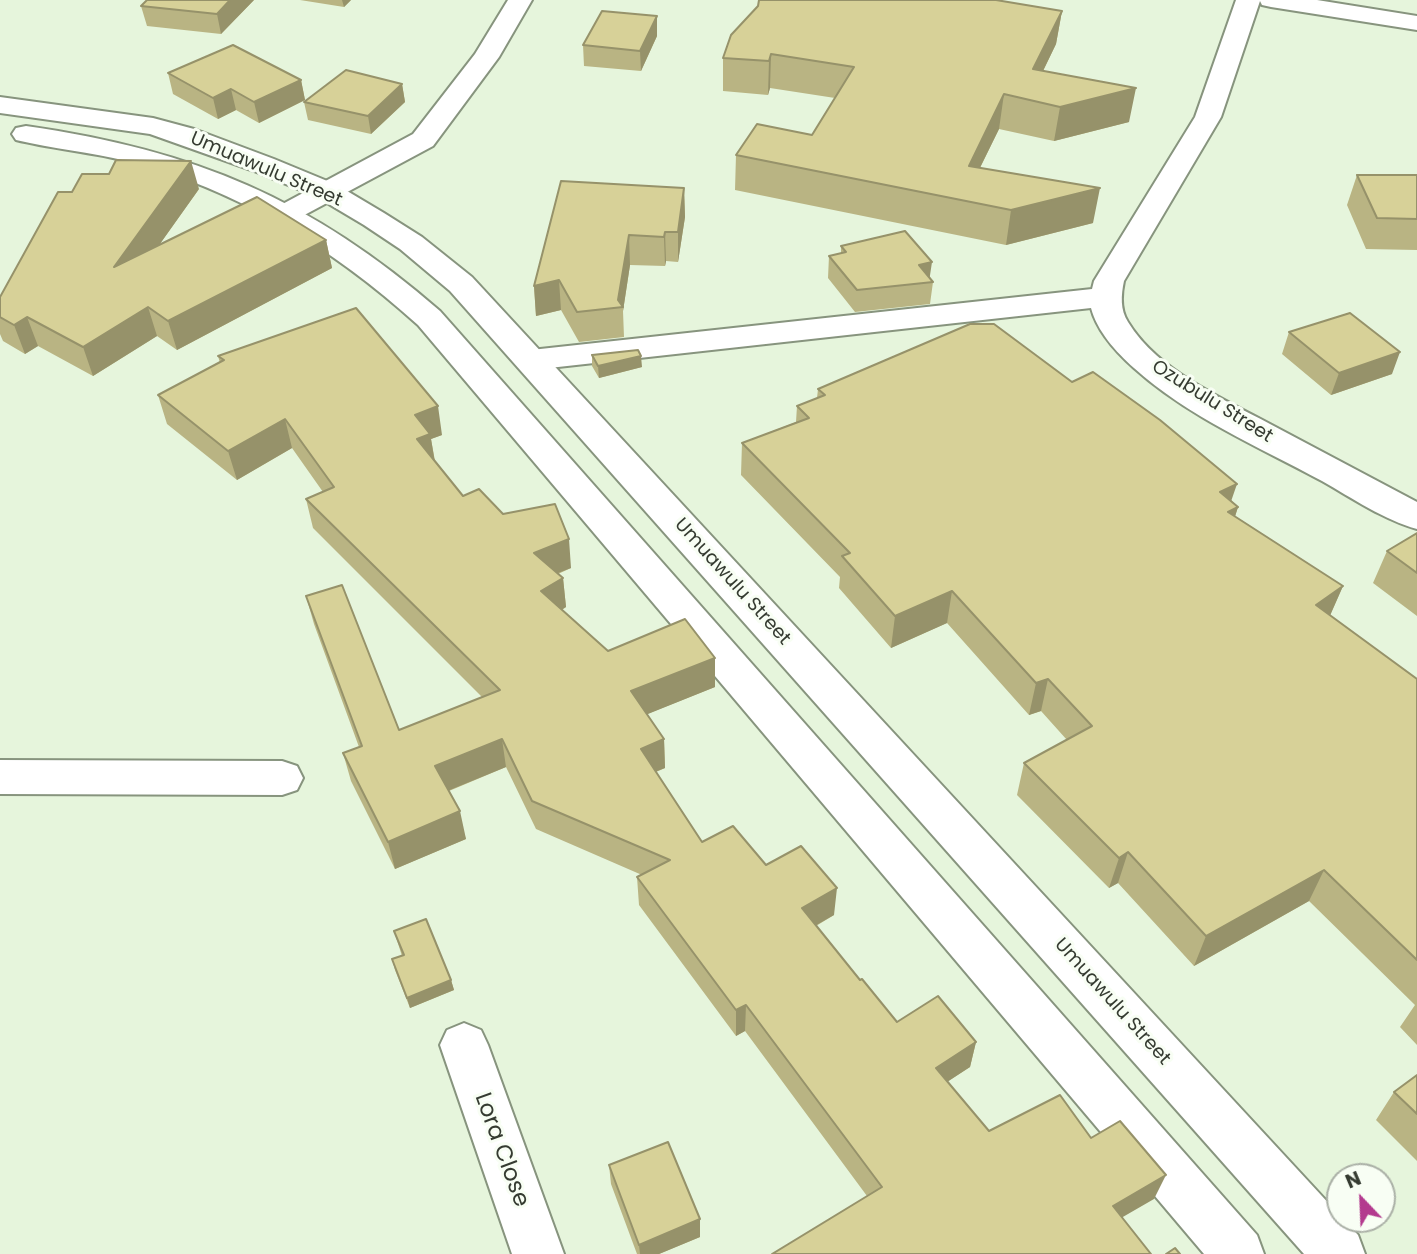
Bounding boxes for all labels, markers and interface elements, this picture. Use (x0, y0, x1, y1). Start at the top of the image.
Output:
street label: Umuawulu Street (187, 128, 345, 212)
street label: Ozubulu Street (1147, 356, 1277, 448)
street label: Umuawulu Street (669, 514, 795, 650)
street label: Umuawulu Street (1049, 934, 1175, 1070)
street label: Lora Close (468, 1089, 534, 1211)
north arrow (1326, 1163, 1396, 1233)
text: N (1342, 1165, 1365, 1195)

